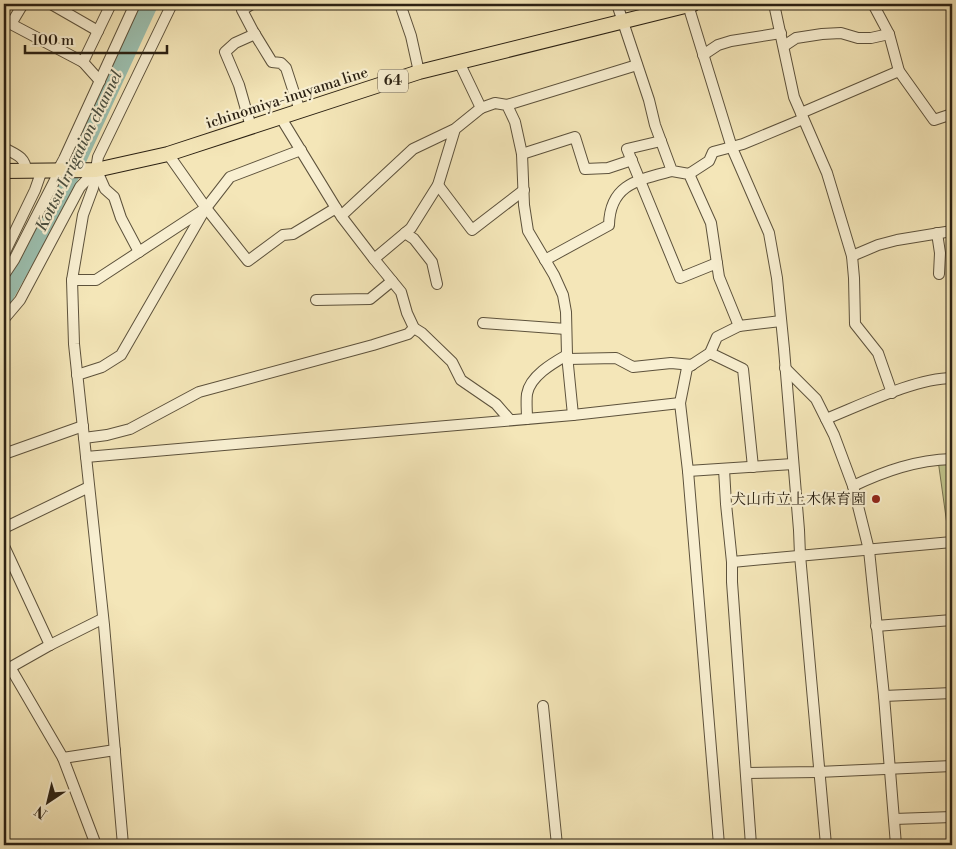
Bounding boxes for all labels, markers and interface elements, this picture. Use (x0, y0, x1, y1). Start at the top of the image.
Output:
scale bar (25, 22, 168, 54)
text: 100 m (32, 31, 74, 50)
street label: ichinomiya-inuyama line (203, 63, 371, 133)
water label: Kottsu Irrigation channel (31, 67, 127, 235)
road number: 64 (378, 70, 408, 92)
place label: 犬山市立上木保育園 (731, 490, 866, 509)
marker: 犬山市立上木保育園 (870, 493, 882, 505)
north arrow (22, 776, 72, 826)
text: N (31, 801, 51, 822)

